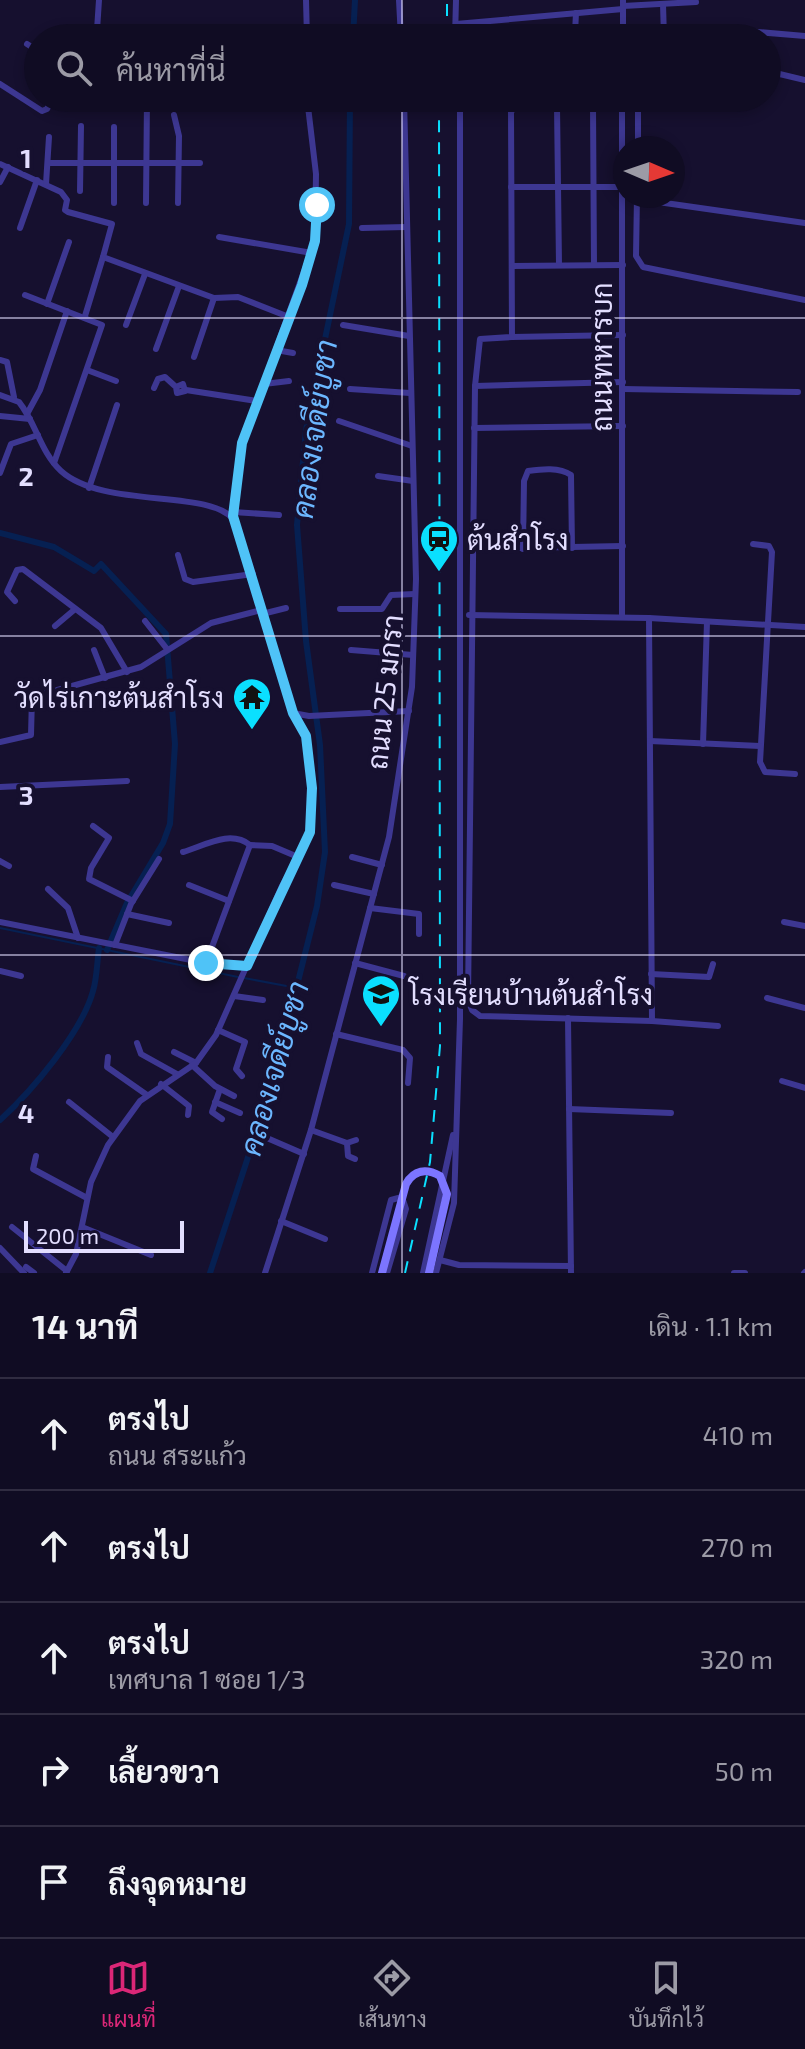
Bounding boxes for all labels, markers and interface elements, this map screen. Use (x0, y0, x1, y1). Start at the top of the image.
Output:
search box (24, 24, 781, 112)
icon: search (52, 46, 96, 90)
text: ค้นหาที่นี่ (116, 51, 226, 87)
north arrow (613, 136, 685, 208)
text: 1 (20, 142, 32, 173)
route start (299, 187, 335, 223)
street label: ถนนทหารบก (584, 282, 618, 432)
water label: คลองเจดีย์บูชา (283, 338, 347, 521)
text: 2 (18, 460, 34, 491)
station icon: ต้นสำโรง (418, 518, 460, 573)
place label: ต้นสำโรง (467, 521, 569, 556)
street label: ถนน 25 มกรา (359, 613, 409, 771)
temple icon: วัดไร่เกาะต้นสำโรง (231, 676, 273, 731)
place label: วัดไร่เกาะต้นสำโรง (14, 679, 224, 714)
text: 3 (19, 779, 33, 810)
route end (188, 945, 224, 981)
school or university icon: โรงเรียนบ้านต้นสำโรง (360, 973, 402, 1028)
place label: โรงเรียนบ้านต้นสำโรง (407, 976, 653, 1011)
water label: คลองเจดีย์บูชา (231, 977, 319, 1160)
text: 4 (18, 1097, 34, 1128)
scale bar (24, 1217, 184, 1253)
text: 200 m (36, 1222, 99, 1248)
text: 14 นาที (32, 1305, 138, 1346)
text: เดิน · 1.1 km (648, 1310, 773, 1341)
text: ตรงไป (108, 1400, 190, 1436)
icon: ahead (32, 1412, 76, 1456)
text: 410 m (702, 1419, 773, 1450)
text: ถนน สระแก้ว (108, 1439, 247, 1470)
icon: ahead (32, 1524, 76, 1568)
text: ตรงไป (108, 1529, 190, 1565)
text: 270 m (701, 1531, 773, 1562)
text: ตรงไป (108, 1624, 190, 1660)
icon: ahead (32, 1636, 76, 1680)
text: 320 m (700, 1643, 773, 1674)
text: เทศบาล 1 ซอย 1/3 (108, 1663, 305, 1694)
icon: right (32, 1748, 76, 1792)
text: เลี้ยวขวา (108, 1753, 220, 1789)
text: 50 m (715, 1755, 773, 1786)
icon: arrive (32, 1860, 76, 1904)
text: ถึงจุดหมาย (108, 1865, 247, 1901)
tab: แผนที่ (101, 1956, 156, 2032)
tab: เส้นทาง (358, 1956, 427, 2032)
tab: บันทึกไว้ (629, 1956, 704, 2032)

